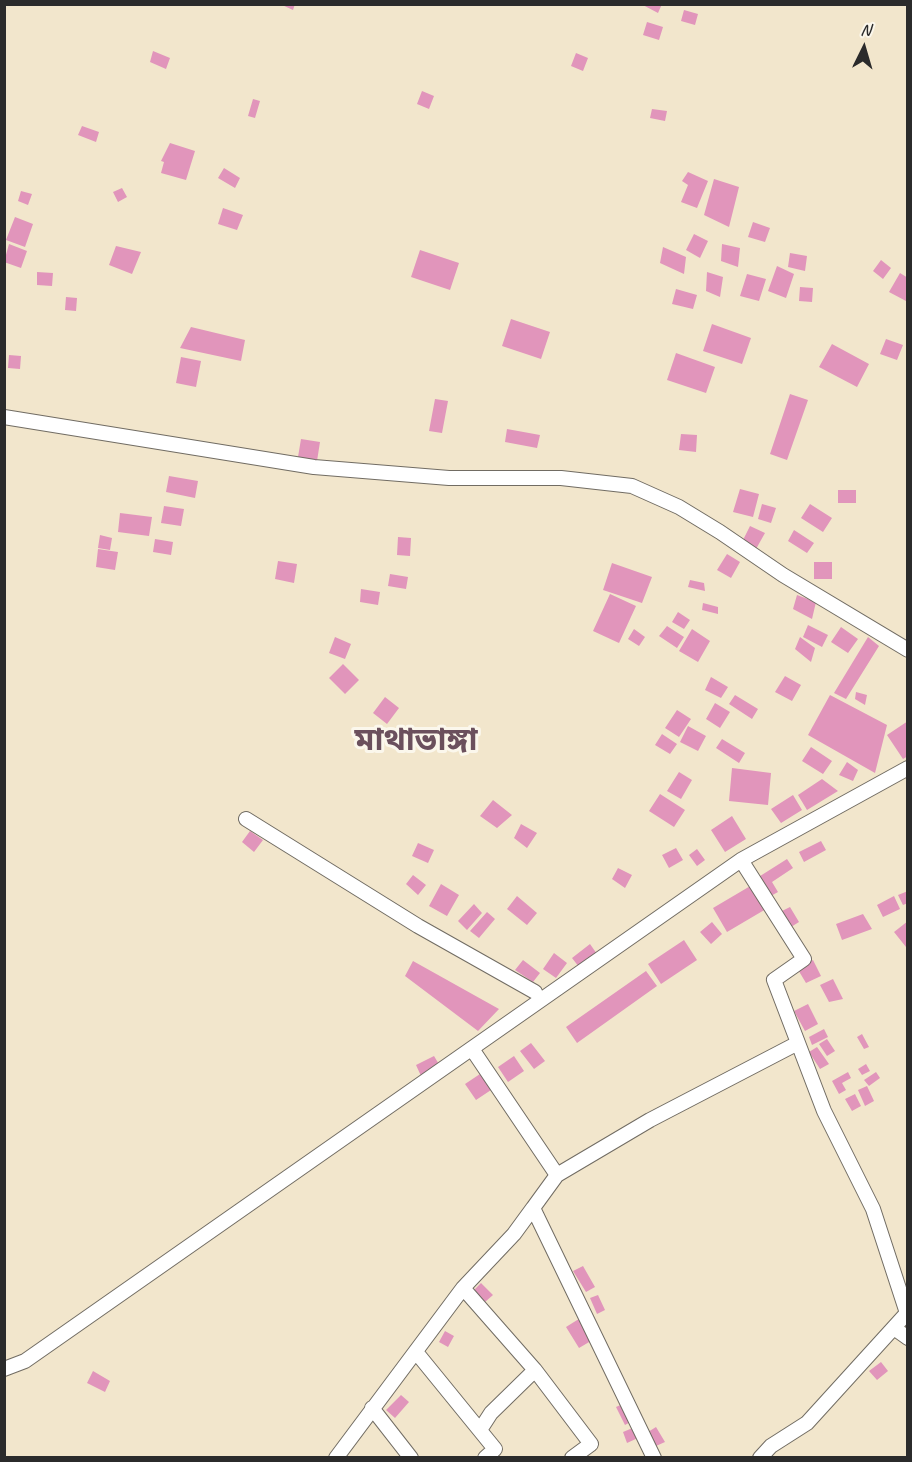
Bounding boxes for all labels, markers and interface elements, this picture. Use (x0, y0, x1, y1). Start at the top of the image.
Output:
north arrow (834, 18, 894, 78)
text: N (860, 20, 871, 40)
district label: মাথাভাঙ্গা (354, 723, 478, 761)

